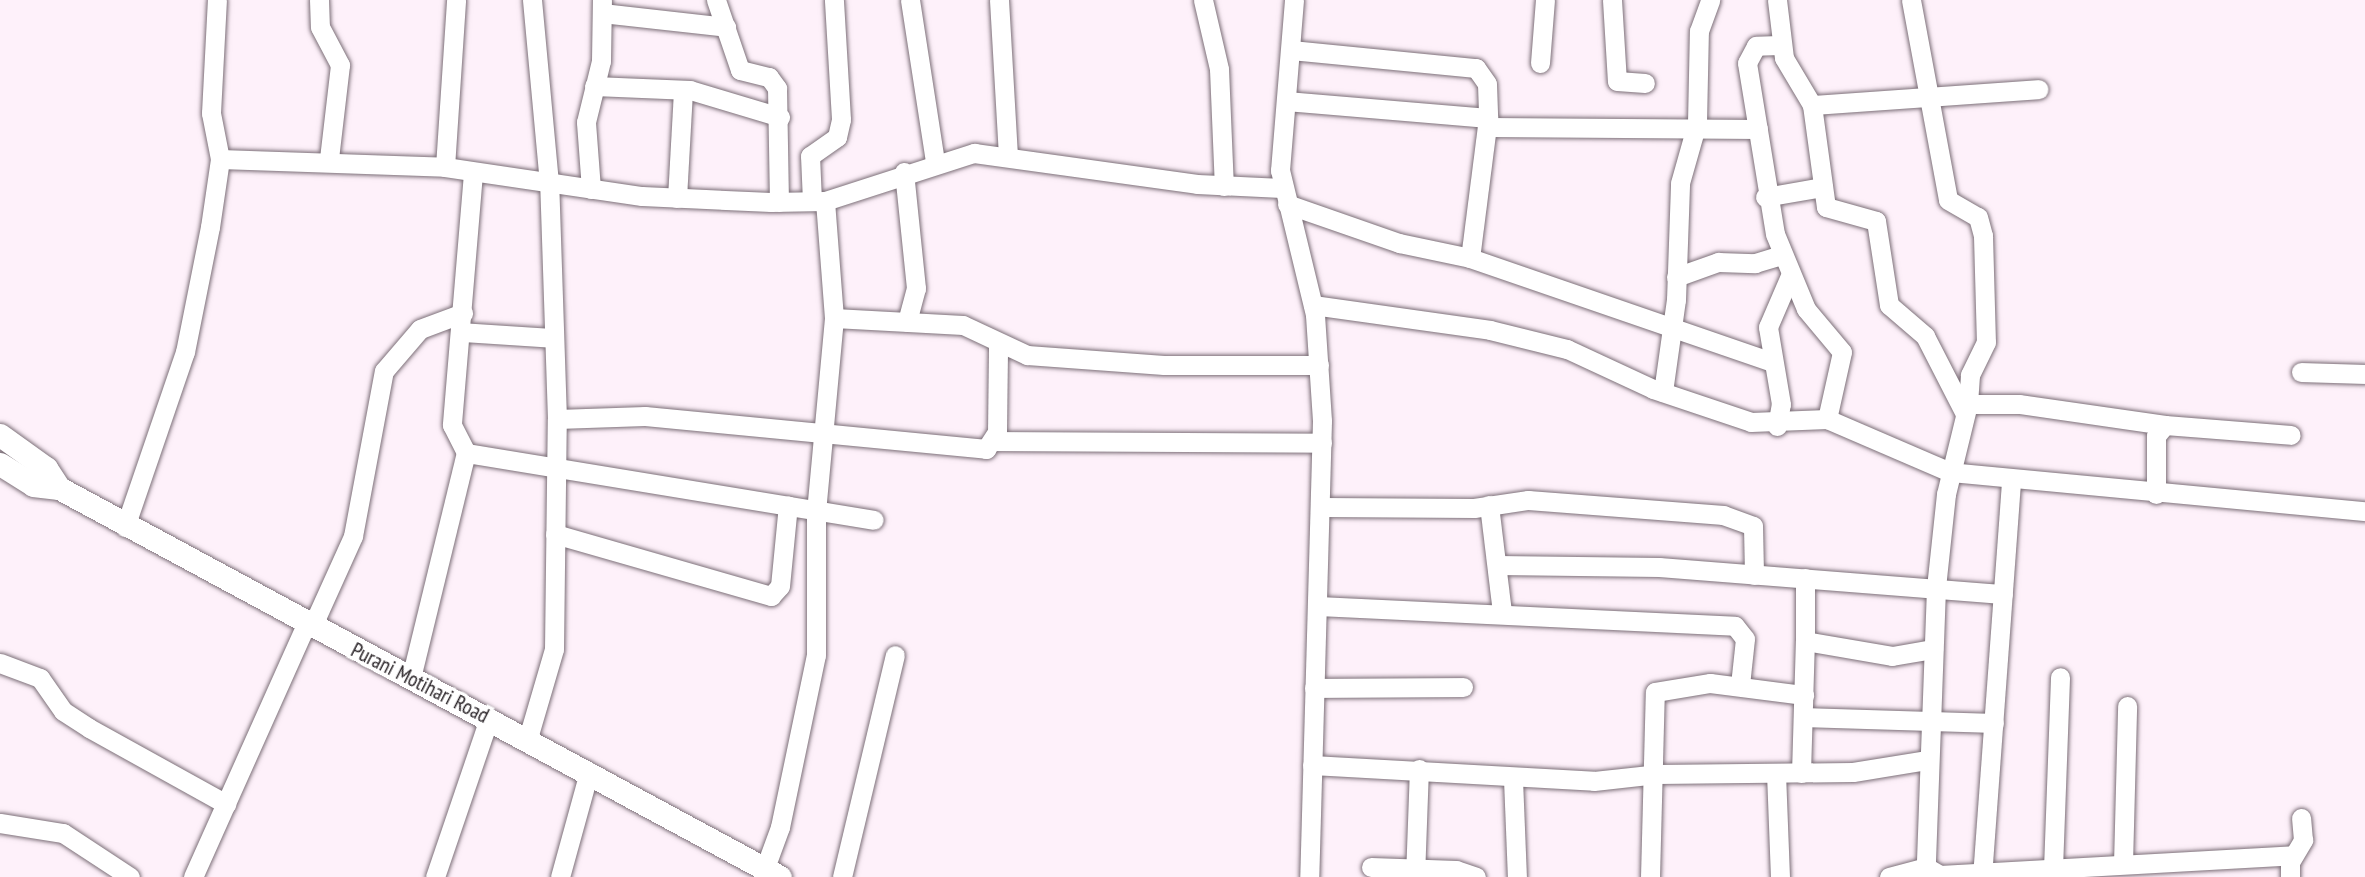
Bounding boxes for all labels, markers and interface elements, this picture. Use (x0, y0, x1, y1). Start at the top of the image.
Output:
street label: Purani Motihari Road (347, 637, 493, 729)

